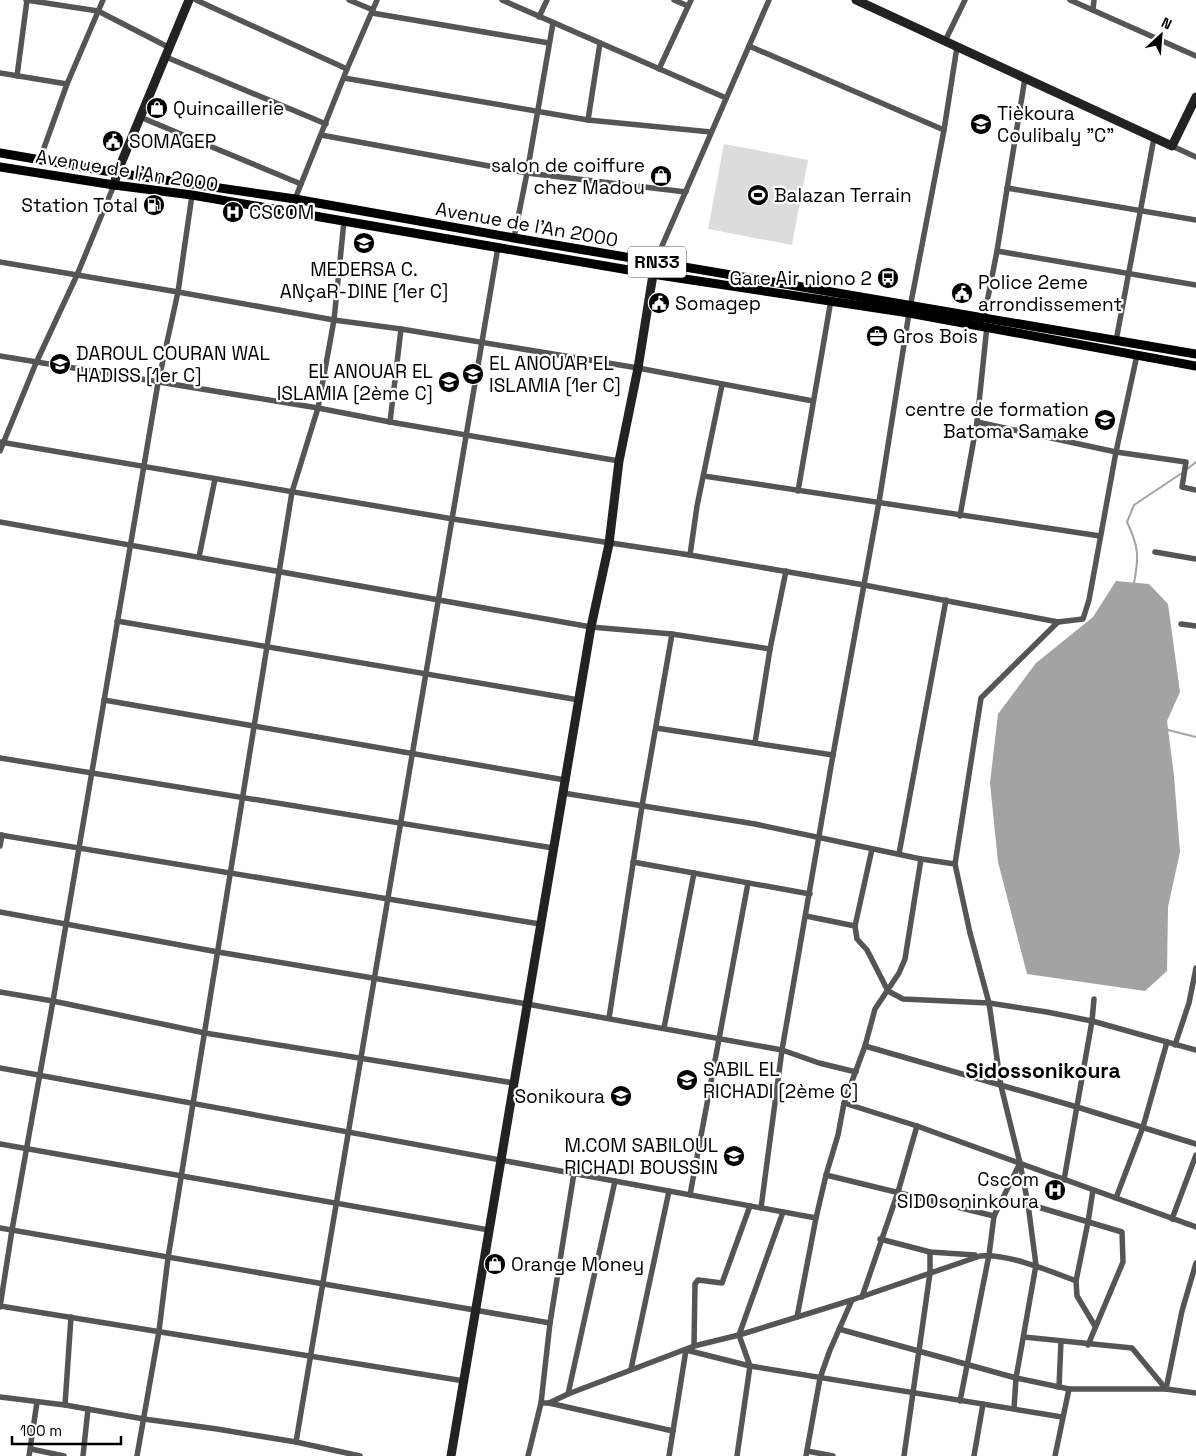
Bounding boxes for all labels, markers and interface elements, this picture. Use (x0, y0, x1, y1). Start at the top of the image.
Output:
north arrow (1136, 10, 1186, 60)
text: N (1159, 13, 1175, 33)
shop icon: Quincaillerie (145, 96, 169, 120)
place label: Quincaillerie (173, 96, 284, 121)
place label: Tièkoura Coulibaly "C" (997, 101, 1114, 148)
school or university icon: Tièkoura Coulibaly "C" (969, 112, 993, 136)
public building icon: SOMAGEP (101, 129, 125, 153)
place label: SOMAGEP (129, 129, 216, 154)
street label: Avenue de l'An 2000 (34, 144, 220, 197)
place label: salon de coiffure chez Madou (491, 153, 645, 200)
shop icon: salon de coiffure chez Madou (649, 164, 673, 188)
sports icon: Balazan Terrain (746, 183, 770, 207)
place label: Balazan Terrain (774, 183, 912, 208)
place label: Station Total (21, 193, 138, 218)
fuel station icon: Station Total (142, 193, 166, 217)
street label: Avenue de l'An 2000 (434, 196, 620, 253)
hospital icon: CSCOM (221, 200, 245, 224)
place label: CSCOM (249, 200, 314, 225)
school or university icon: MEDERSA C. ANçaR-DINE [1er C] (352, 231, 376, 255)
road number: RN33 (628, 246, 686, 278)
place label: MEDERSA C. ANçaR-DINE [1er C] (280, 257, 448, 304)
place label: Gare Air niono 2 (729, 266, 872, 291)
bus stop icon: Gare Air niono 2 (876, 266, 900, 290)
place label: Police 2eme arrondissement (978, 270, 1122, 317)
public building icon: Police 2eme arrondissement (950, 281, 974, 305)
public building icon: Somagep (647, 291, 671, 315)
place label: Somagep (675, 291, 761, 316)
office icon: Gros Bois (865, 324, 889, 348)
place label: Gros Bois (893, 324, 978, 349)
place label: DAROUL COURAN WAL HADISS [1er C] (76, 341, 270, 388)
place label: EL ANOUAR EL ISLAMIA [1er C] (489, 351, 621, 398)
school or university icon: DAROUL COURAN WAL HADISS [1er C] (48, 352, 72, 376)
place label: EL ANOUAR EL ISLAMIA [2ème C] (277, 359, 433, 406)
school or university icon: EL ANOUAR EL ISLAMIA [1er C] (461, 362, 485, 386)
school or university icon: EL ANOUAR EL ISLAMIA [2ème C] (437, 370, 461, 394)
place label: centre de formation Batoma Samake (905, 397, 1089, 444)
school or university icon: centre de formation Batoma Samake (1093, 408, 1117, 432)
place label: SABIL EL RICHADI [2ème C] (703, 1057, 858, 1104)
district label: Sidossonikoura (965, 1057, 1121, 1084)
school or university icon: SABIL EL RICHADI [2ème C] (675, 1068, 699, 1092)
place label: Sonikoura (514, 1084, 605, 1109)
school or university icon: Sonikoura (609, 1084, 633, 1108)
place label: M.COM SABILOUL RICHADI BOUSSIN (564, 1133, 718, 1180)
school or university icon: M.COM SABILOUL RICHADI BOUSSIN (722, 1144, 746, 1168)
place label: Cscom SIDOsoninkoura (897, 1167, 1039, 1214)
hospital icon: Cscom SIDOsoninkoura (1043, 1178, 1067, 1202)
shop icon: Orange Money (483, 1252, 507, 1276)
place label: Orange Money (511, 1252, 644, 1277)
scale bar (12, 1414, 121, 1446)
text: 100 m (20, 1421, 62, 1440)

